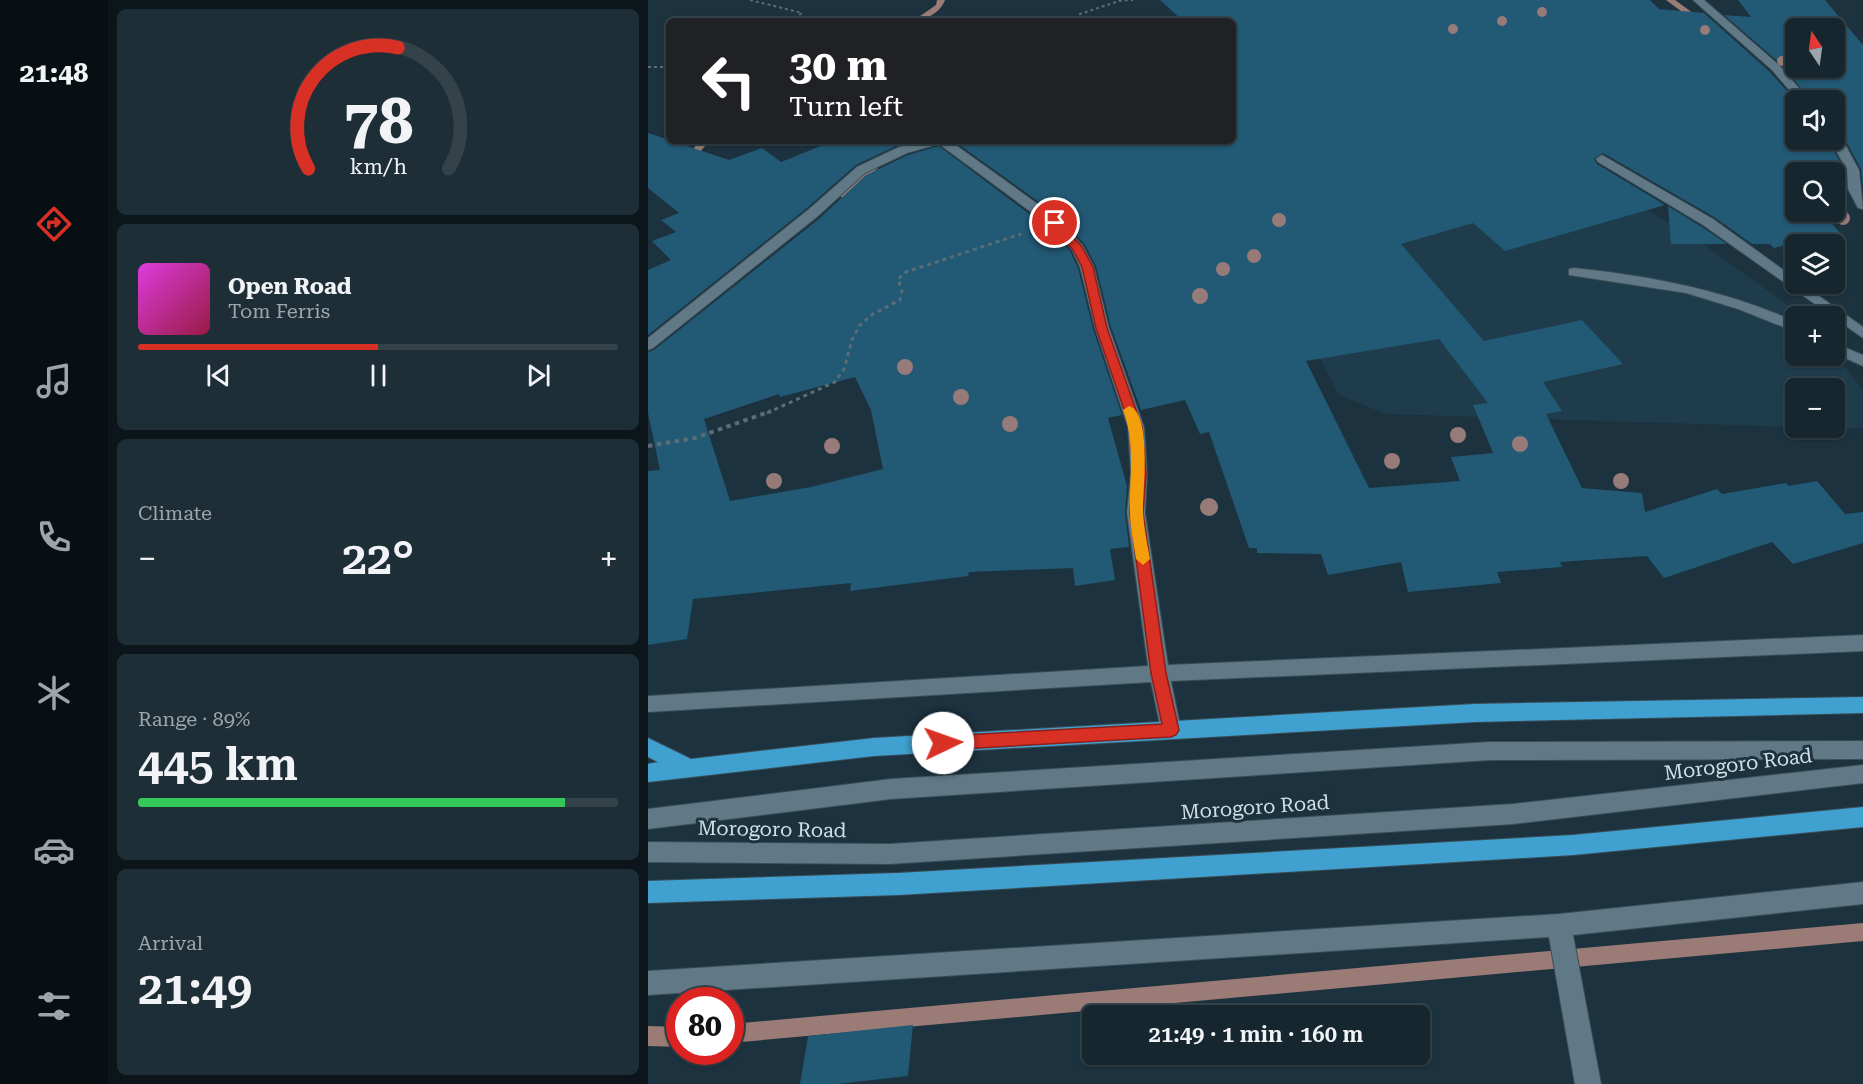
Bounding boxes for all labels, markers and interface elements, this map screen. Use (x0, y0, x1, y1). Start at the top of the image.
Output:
north arrow (1785, 18, 1845, 78)
map controls (1785, 18, 1845, 438)
text: 30 m (789, 41, 887, 90)
icon: left (690, 42, 768, 120)
text: 21:48 (20, 57, 88, 89)
text: 78 (343, 85, 413, 158)
button: sound (1785, 90, 1845, 150)
text: Turn left (789, 91, 903, 123)
text: km/h (349, 154, 407, 179)
button: search (1785, 162, 1845, 222)
pin (1029, 197, 1080, 248)
icon: directions (33, 203, 75, 245)
icon: arrive (1038, 206, 1071, 239)
button: layers (1785, 234, 1845, 294)
text: Open Road (228, 274, 351, 299)
text: Tom Ferris (228, 299, 330, 323)
button: + (1785, 306, 1845, 366)
icon: previous (202, 359, 235, 392)
icon: pause (362, 359, 395, 392)
icon: next (522, 359, 555, 392)
icon: music (33, 360, 75, 402)
button: − (1785, 378, 1845, 438)
text: Climate (138, 501, 212, 525)
icon: phone (33, 516, 75, 558)
text: 22° (342, 532, 414, 585)
text: − (138, 539, 156, 578)
text: + (600, 539, 618, 578)
icon: climate (33, 672, 75, 714)
text: Range · 89% (138, 707, 250, 731)
position arrow (911, 711, 975, 775)
text: 445 km (138, 738, 298, 791)
street label: Morogoro Road (1663, 743, 1814, 785)
street label: Morogoro Road (1180, 790, 1330, 824)
street label: Morogoro Road (697, 816, 847, 842)
icon: car (33, 829, 75, 871)
text: Arrival (138, 931, 203, 955)
text: 21:49 (138, 962, 252, 1015)
icon: filters (33, 985, 75, 1027)
speed limit sign: 80 (666, 987, 744, 1065)
text: 21:49 · 1 min · 160 m (1149, 1022, 1363, 1047)

